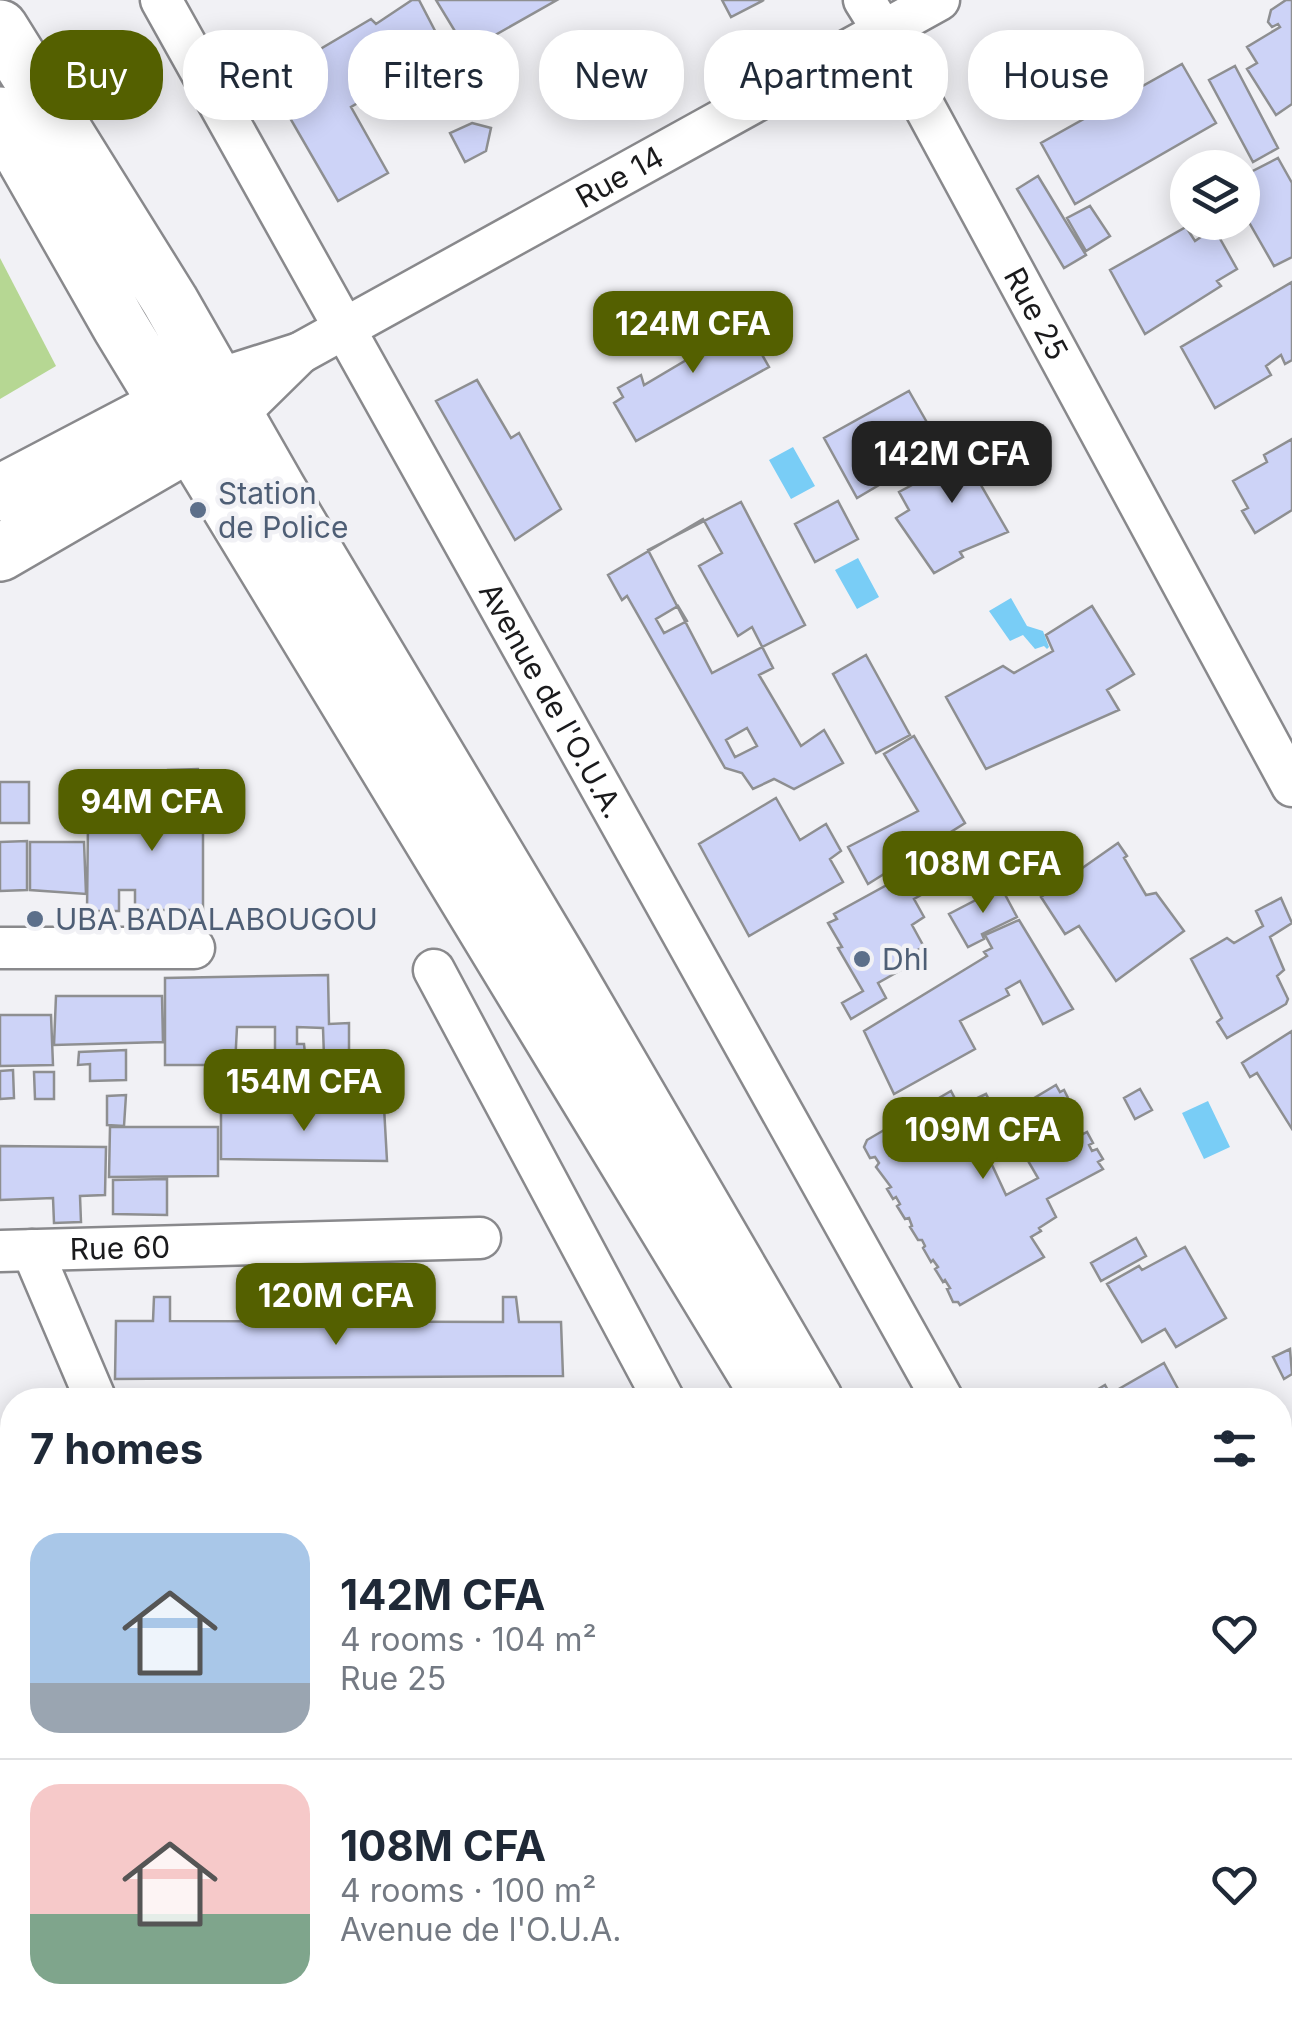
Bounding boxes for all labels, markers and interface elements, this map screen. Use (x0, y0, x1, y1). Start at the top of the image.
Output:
chip: Buy (30, 30, 163, 120)
chip: Rent (183, 30, 328, 120)
chip: Filters (348, 30, 519, 120)
chip: New (539, 30, 684, 120)
chip: Apartment (704, 30, 948, 120)
chip: House (968, 30, 1144, 120)
street label: Rue 14 (569, 138, 670, 215)
map controls (1170, 150, 1260, 240)
button: layers (1170, 150, 1260, 240)
street label: Rue 25 (997, 261, 1076, 366)
pin: 124M CFA (590, 291, 796, 376)
text: 124M CFA (615, 304, 771, 343)
pin: 142M CFA (849, 421, 1055, 506)
text: 142M CFA (874, 434, 1030, 473)
place label: Station de Police (218, 475, 348, 545)
marker: Station de Police (187, 499, 209, 521)
street label: Avenue de l'O.U.A. (472, 576, 632, 824)
pin: 94M CFA (60, 769, 244, 854)
text: 94M CFA (80, 782, 224, 821)
pin: 108M CFA (880, 831, 1086, 916)
text: 108M CFA (904, 844, 1062, 883)
place label: UBA BADALABOUGOU (55, 901, 378, 937)
marker: UBA BADALABOUGOU (24, 908, 46, 930)
place label: Dhl (882, 941, 929, 977)
marker: Dhl (851, 948, 873, 970)
pin: 154M CFA (201, 1049, 407, 1134)
text: 154M CFA (226, 1062, 382, 1101)
pin: 109M CFA (880, 1097, 1086, 1182)
text: 109M CFA (905, 1110, 1061, 1149)
street label: Rue 60 (69, 1228, 171, 1267)
pin: 120M CFA (233, 1263, 439, 1348)
text: 120M CFA (258, 1276, 414, 1315)
icon: filters (1207, 1421, 1262, 1476)
text: 7 homes (30, 1423, 203, 1474)
text: 142M CFA (340, 1569, 545, 1620)
icon: home (110, 1573, 230, 1693)
icon: heart (1207, 1606, 1262, 1661)
text: 4 rooms · 104 m² (340, 1620, 597, 1659)
text: Rue 25 (340, 1659, 446, 1698)
text: 108M CFA (340, 1820, 546, 1871)
icon: home (110, 1824, 230, 1944)
icon: heart (1207, 1857, 1262, 1912)
text: 4 rooms · 100 m² (340, 1871, 596, 1910)
text: Avenue de l'O.U.A. (340, 1910, 622, 1949)

